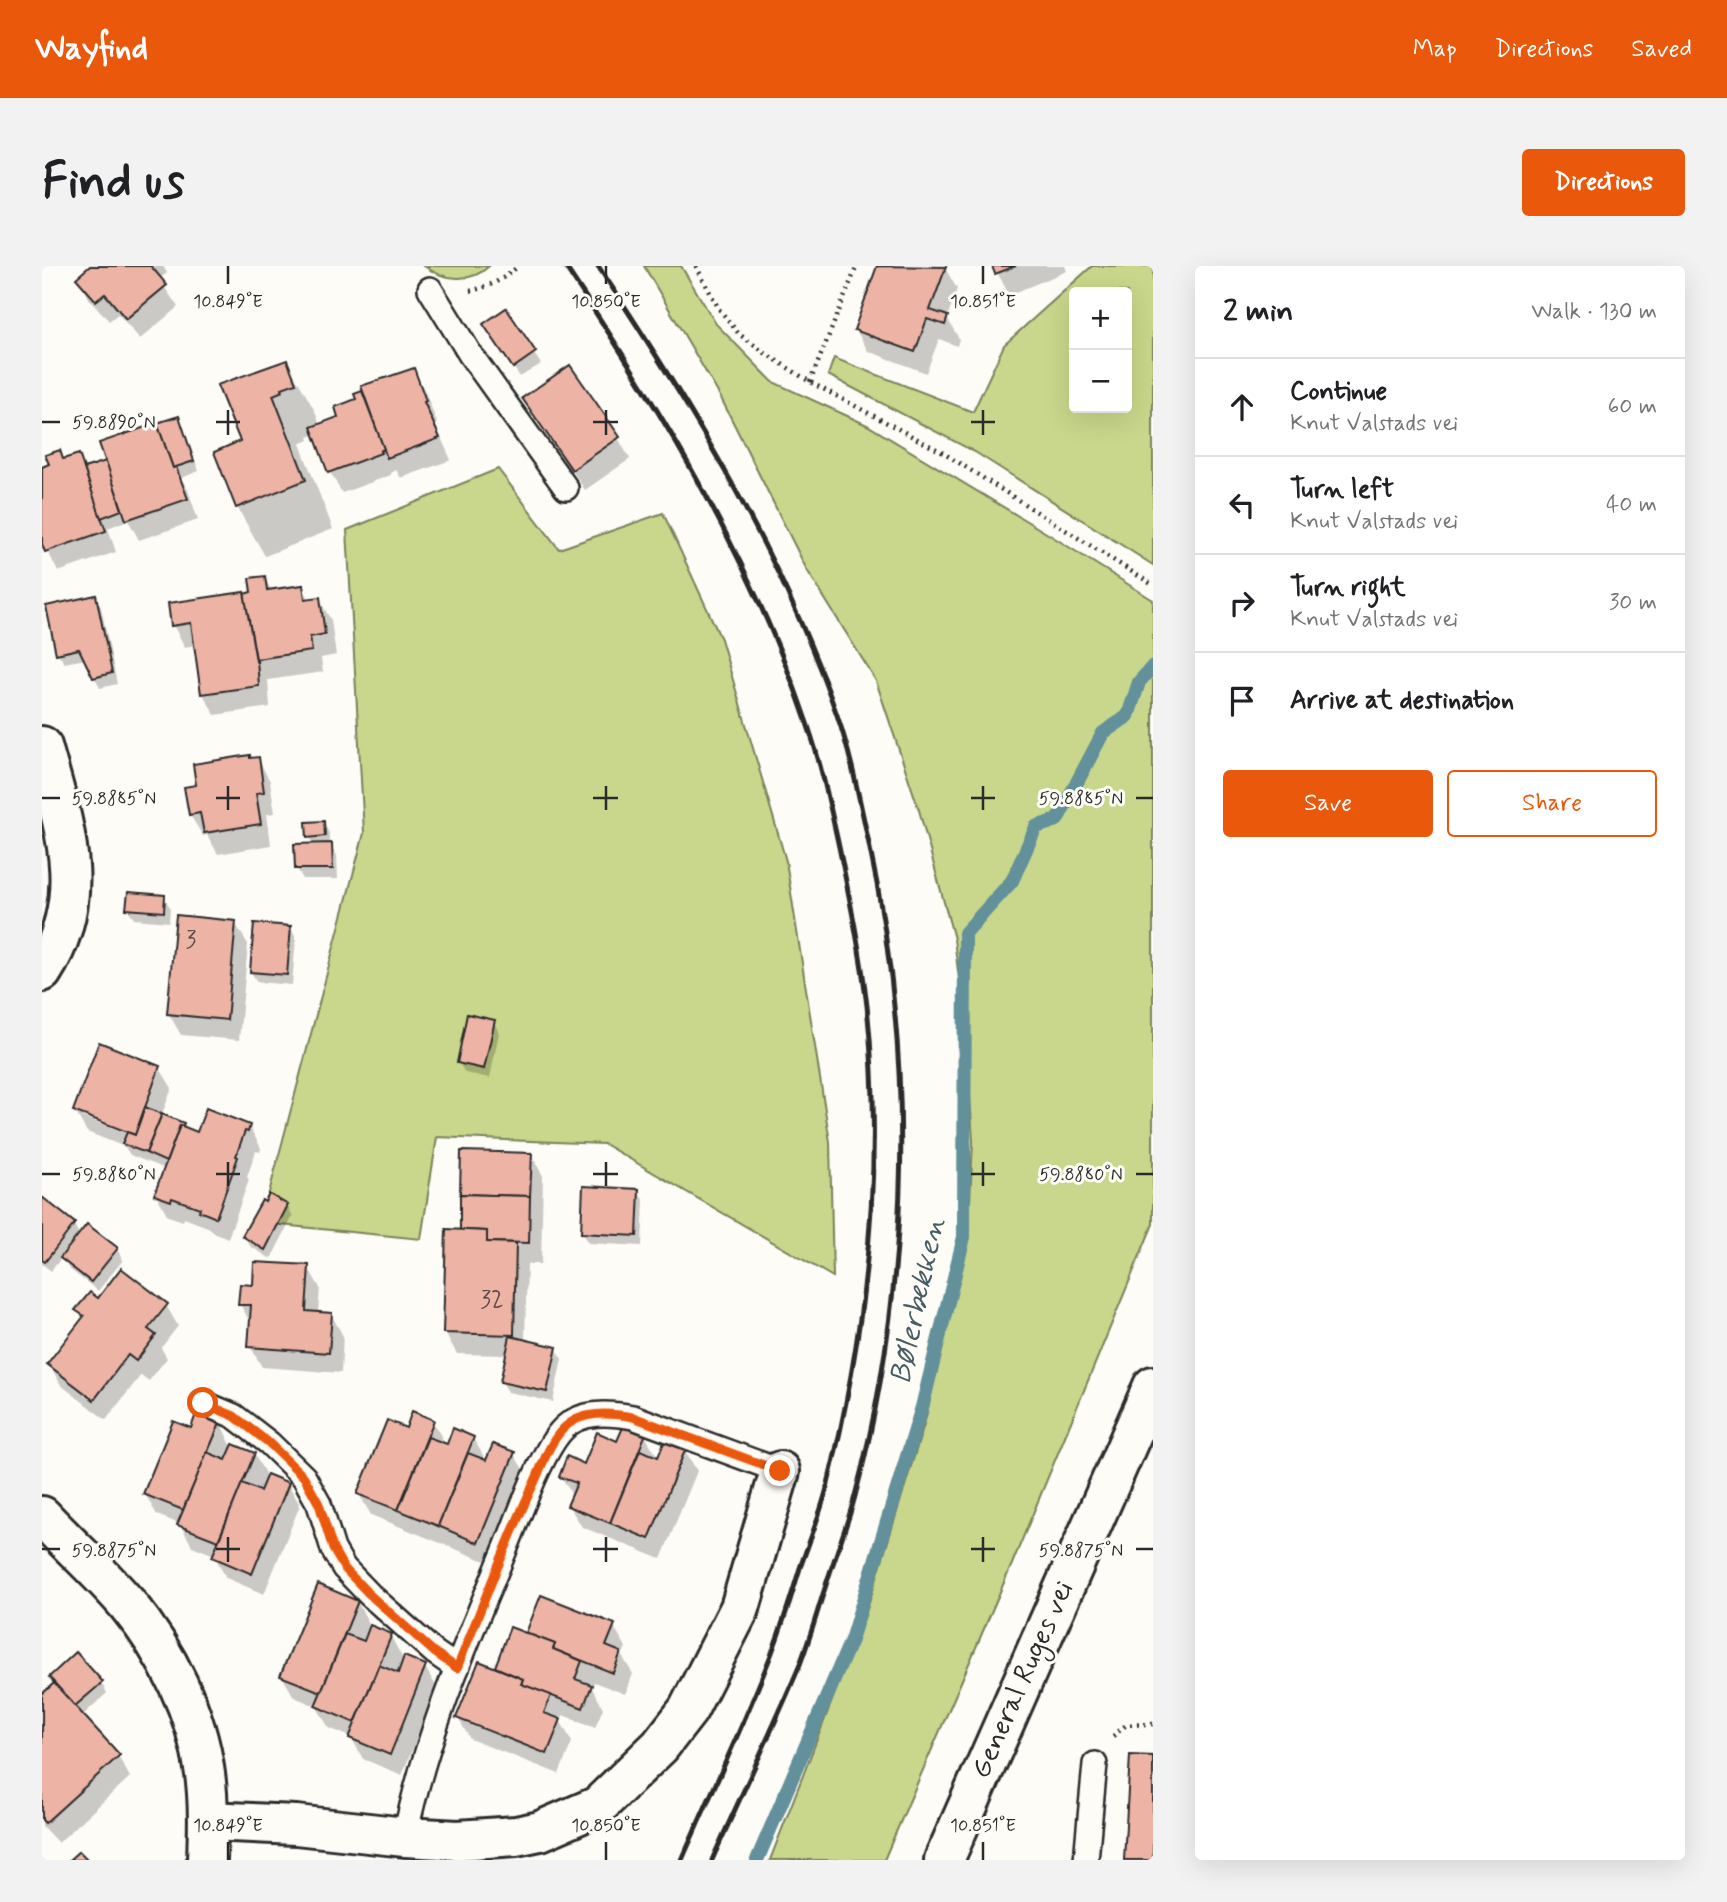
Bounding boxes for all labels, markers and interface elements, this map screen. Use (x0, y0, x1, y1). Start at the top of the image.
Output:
text: Wayfind (35, 27, 148, 71)
text: Map (1413, 34, 1457, 65)
text: Directions (1495, 34, 1593, 65)
text: Saved (1631, 34, 1692, 65)
button: Directions (1522, 149, 1685, 216)
text: Find us (42, 150, 185, 215)
map controls (1069, 287, 1132, 413)
button: + (1069, 287, 1132, 350)
text: 10.849°E (193, 290, 263, 314)
text: 10.850°E (571, 290, 641, 314)
text: 10.851°E (950, 290, 1016, 314)
text: 2 min (1223, 292, 1293, 331)
text: Walk · 130 m (1531, 297, 1657, 327)
button: − (1069, 350, 1132, 413)
text: Continue (1290, 375, 1387, 409)
icon: ahead (1223, 388, 1261, 426)
text: 60 m (1608, 392, 1657, 422)
text: Knut Valstads vei (1290, 409, 1458, 439)
text: 59.8890°N (72, 411, 156, 435)
text: Turn left (1290, 473, 1394, 507)
icon: left (1223, 486, 1261, 524)
text: 40 m (1606, 490, 1657, 520)
text: Knut Valstads vei (1290, 507, 1458, 537)
text: Turn right (1290, 571, 1406, 605)
icon: right (1223, 584, 1261, 622)
text: 30 m (1609, 588, 1657, 618)
text: Knut Valstads vei (1290, 605, 1458, 635)
icon: arrive (1223, 682, 1261, 720)
text: Arrive at destination (1290, 684, 1514, 718)
button: Save (1223, 770, 1433, 837)
button: Share (1447, 770, 1657, 837)
text: 59.8885°N (72, 787, 156, 811)
text: 59.8885°N (1039, 787, 1123, 811)
house number: 3 (186, 925, 197, 956)
text: 59.8880°N (72, 1163, 156, 1187)
text: 59.8880°N (1039, 1163, 1123, 1187)
water label: Bølerbekken (881, 1214, 955, 1388)
house number: 32 (480, 1285, 504, 1316)
route start (187, 1387, 218, 1418)
route end (764, 1455, 795, 1486)
text: 59.8875°N (72, 1539, 156, 1563)
text: 59.8875°N (1039, 1539, 1123, 1563)
street label: General Ruges vei (963, 1575, 1085, 1785)
text: 10.849°E (193, 1814, 263, 1838)
text: 10.850°E (571, 1814, 641, 1838)
text: 10.851°E (950, 1814, 1016, 1838)

